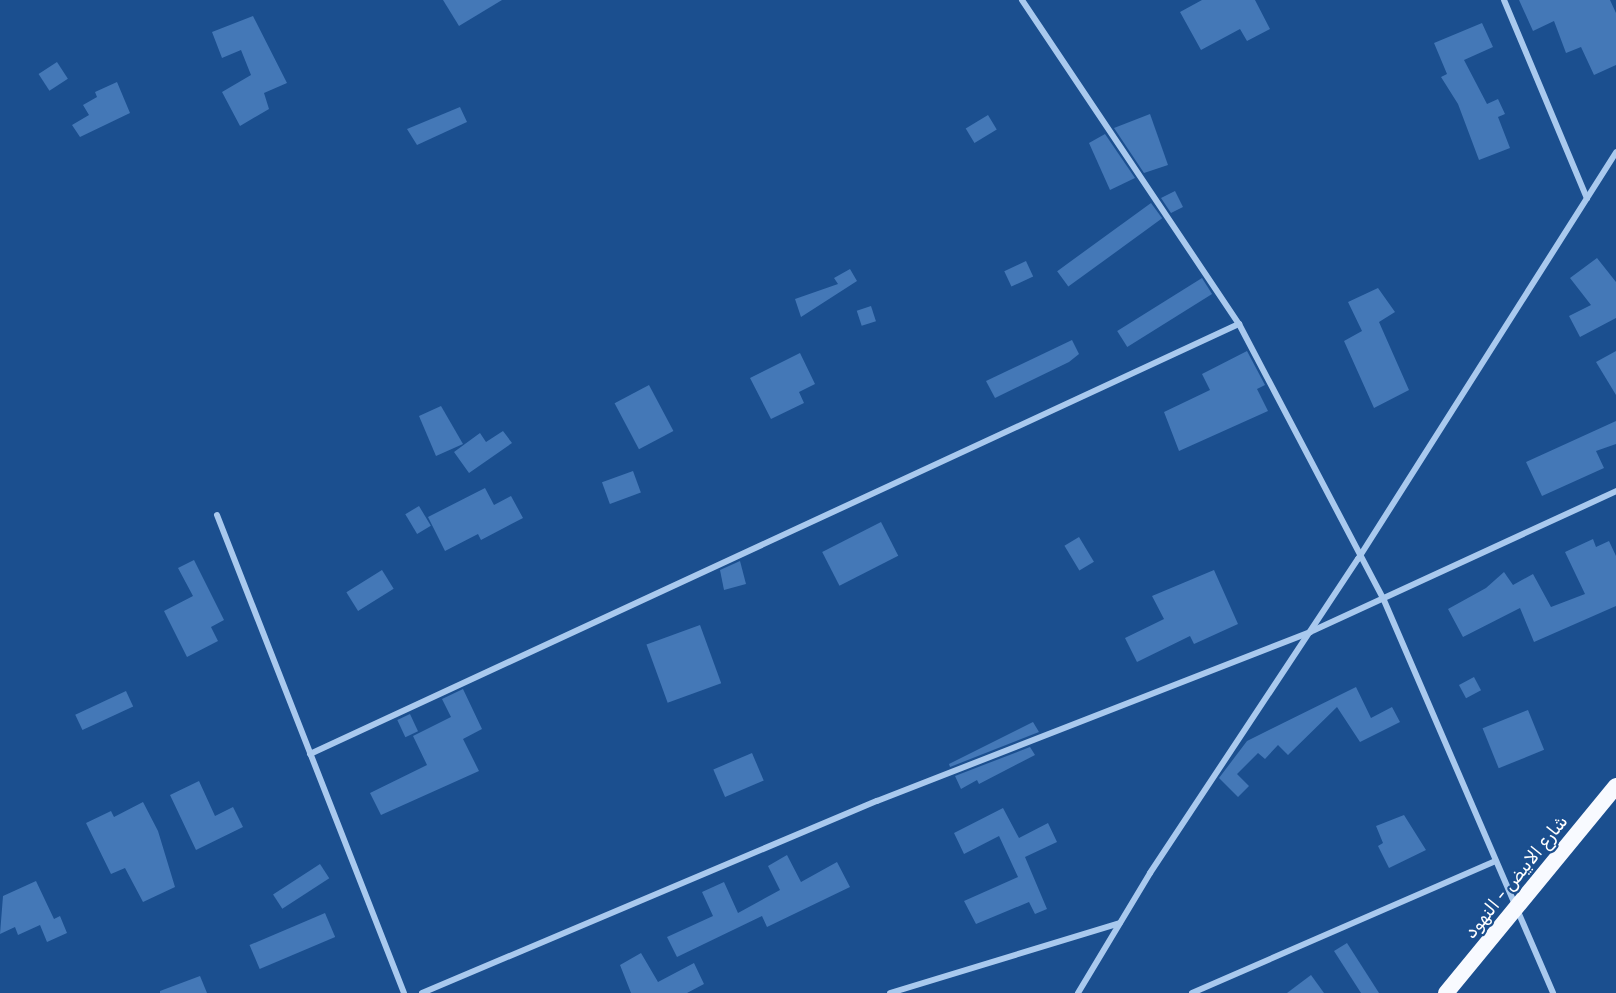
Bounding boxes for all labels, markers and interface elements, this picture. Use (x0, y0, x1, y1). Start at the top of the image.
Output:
street label: شارع الابيض - النهود (1460, 811, 1572, 943)

